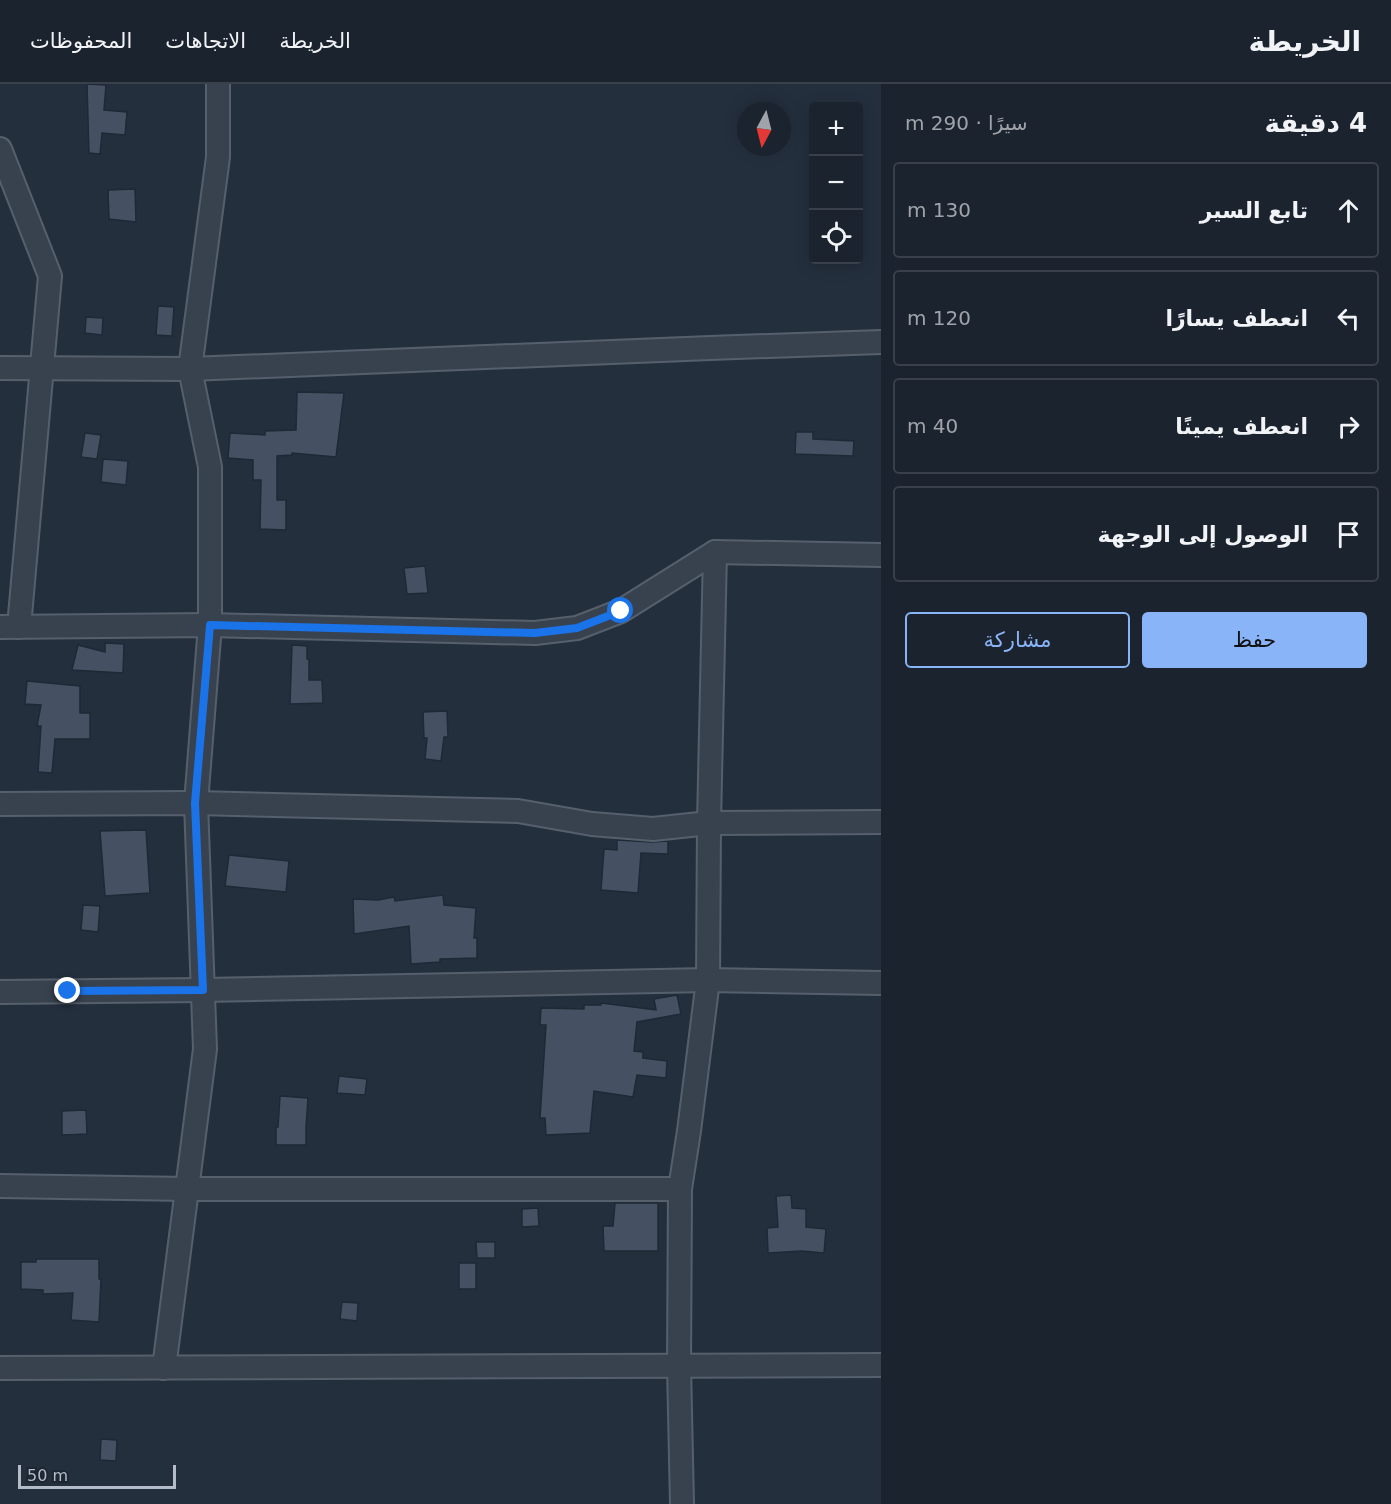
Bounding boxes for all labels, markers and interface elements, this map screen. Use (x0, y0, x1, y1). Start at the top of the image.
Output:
text: الخريطة (1249, 25, 1361, 58)
text: المحفوظات (30, 29, 132, 53)
text: الاتجاهات (165, 29, 246, 53)
text: الخريطة (279, 29, 351, 53)
north arrow (737, 102, 791, 156)
map controls (809, 102, 863, 264)
button: + (809, 102, 863, 156)
text: 4 دقيقة (1264, 108, 1367, 138)
text: سيرًا · 290 m (905, 111, 1028, 135)
button: − (809, 156, 863, 210)
icon: ahead (1332, 194, 1365, 227)
text: 130 m (907, 198, 971, 222)
text: تابع السير (1200, 198, 1308, 223)
button: locate (809, 210, 863, 264)
icon: left (1332, 302, 1365, 335)
text: 120 m (907, 306, 971, 330)
text: انعطف يسارًا (1165, 306, 1308, 331)
icon: right (1332, 410, 1365, 443)
text: 40 m (907, 414, 958, 438)
text: انعطف يمينًا (1175, 414, 1308, 439)
icon: arrive (1332, 518, 1365, 551)
text: الوصول إلى الوجهة (1098, 522, 1308, 547)
route start (607, 597, 633, 623)
button: مشاركة (905, 612, 1130, 668)
button: حفظ (1142, 612, 1367, 668)
route end (54, 977, 80, 1003)
scale bar (18, 1462, 176, 1490)
text: 50 m (27, 1466, 68, 1485)

